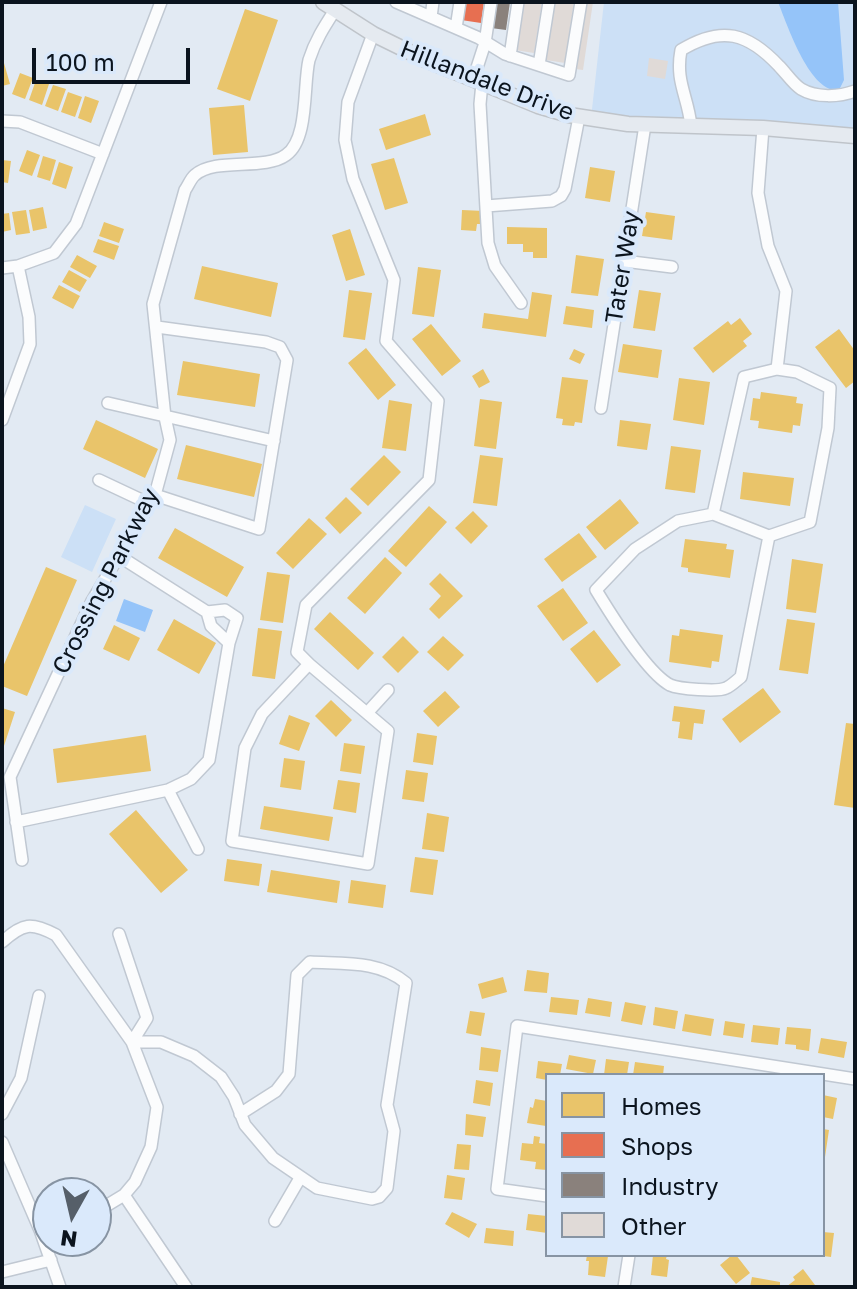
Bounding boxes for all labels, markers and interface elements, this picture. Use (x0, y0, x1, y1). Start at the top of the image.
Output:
scale bar (36, 32, 194, 82)
street label: Hillandale Drive (396, 35, 578, 127)
text: 100 m (46, 47, 115, 76)
street label: Tater Way (600, 209, 646, 325)
street label: Crossing Parkway (47, 483, 165, 679)
legend (545, 1073, 825, 1257)
text: Homes (621, 1091, 702, 1120)
text: Shops (621, 1131, 693, 1160)
text: Industry (621, 1171, 718, 1200)
north arrow (32, 1177, 112, 1257)
text: Other (621, 1211, 686, 1240)
text: N (59, 1225, 79, 1254)

